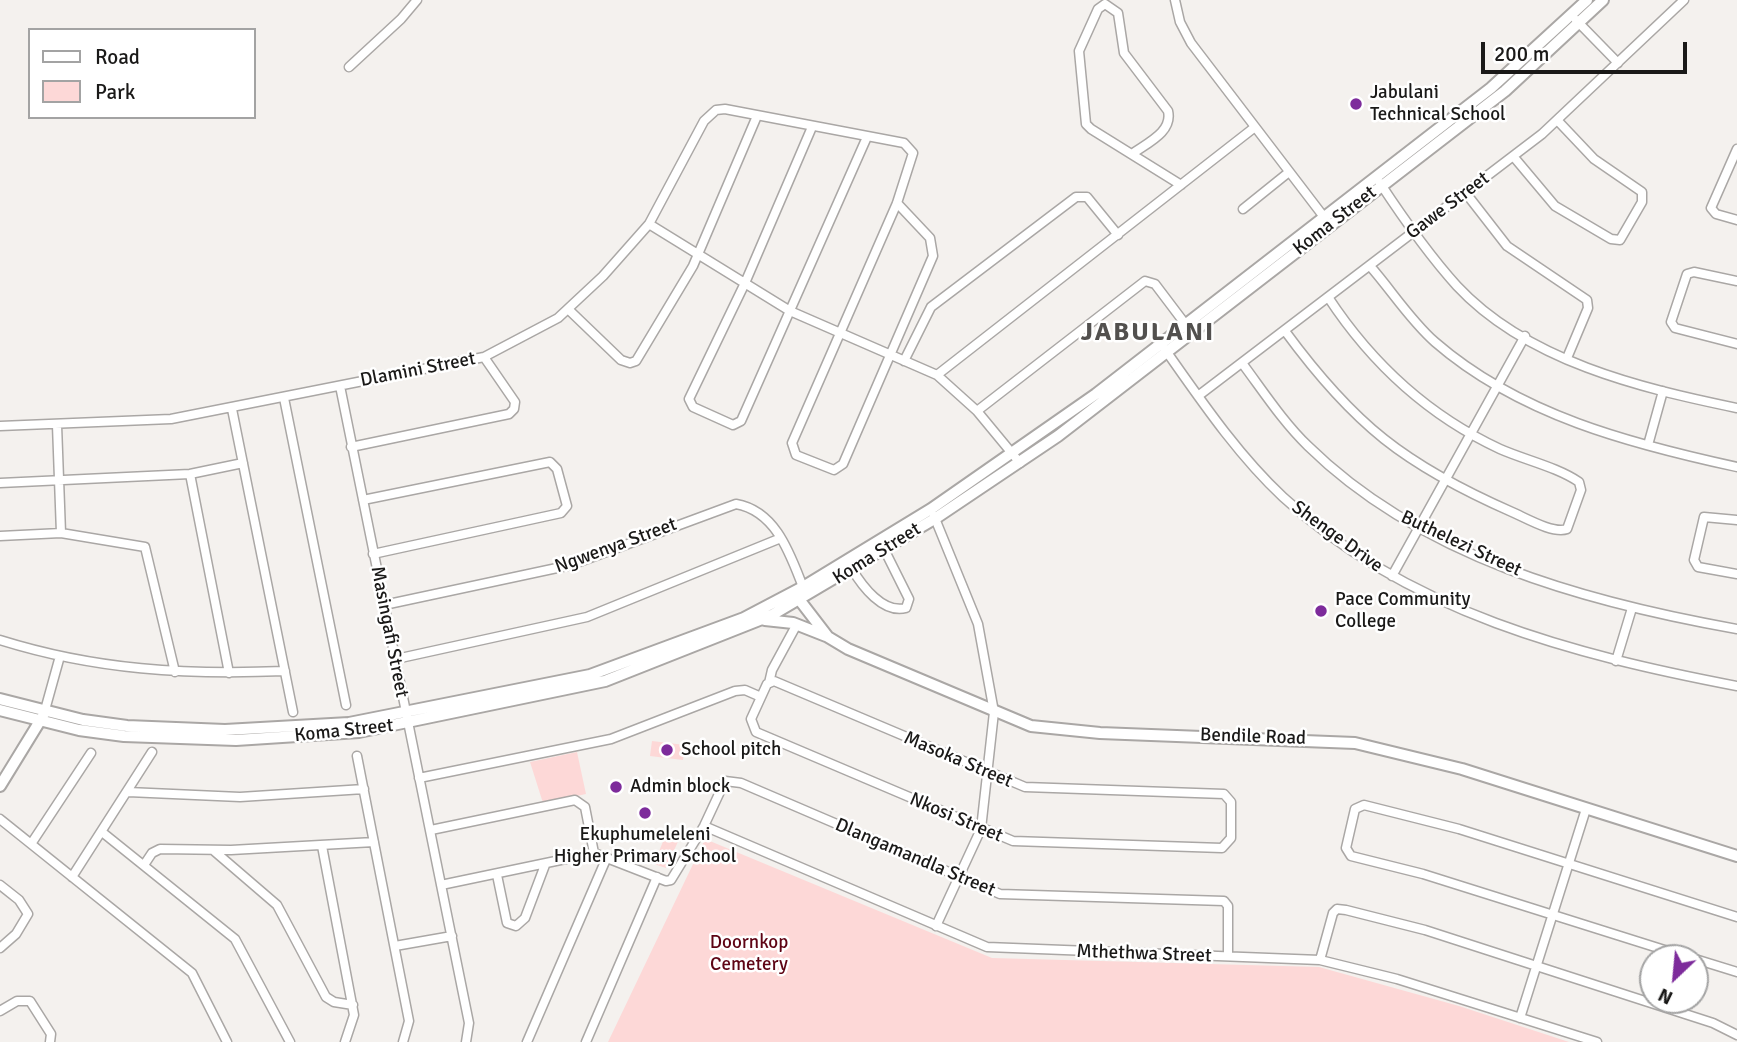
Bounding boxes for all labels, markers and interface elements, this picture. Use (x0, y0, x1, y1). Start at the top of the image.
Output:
legend (28, 28, 256, 119)
scale bar (1485, 28, 1692, 72)
text: 200 m (1494, 41, 1549, 67)
text: Road (95, 44, 140, 70)
text: Park (95, 79, 135, 105)
place label: Jabulani Technical School (1370, 82, 1506, 126)
marker: Jabulani Technical School (1348, 96, 1364, 112)
street label: Gawe Street (1402, 167, 1494, 245)
street label: Koma Street (1289, 181, 1381, 261)
district label: JABULANI (1082, 317, 1214, 349)
street label: Dlamini Street (358, 348, 478, 392)
street label: Shenge Drive (1287, 496, 1387, 578)
street label: Buthelezi Street (1397, 506, 1525, 582)
street label: Ngwenya Street (552, 513, 680, 579)
street label: Koma Street (829, 518, 925, 590)
street label: Masingafi Street (365, 564, 413, 700)
place label: Pace Community College (1335, 589, 1470, 633)
marker: Pace Community College (1313, 603, 1329, 619)
street label: Koma Street (293, 714, 395, 748)
street label: Bendile Road (1200, 724, 1306, 750)
street label: Masoka Street (900, 727, 1016, 793)
place label: School pitch (681, 739, 781, 761)
marker: School pitch (659, 742, 675, 758)
place label: Admin block (630, 776, 730, 798)
marker: Admin block (608, 779, 624, 795)
street label: Nkosi Street (906, 788, 1006, 848)
marker: Ekuphumeleleni Higher Primary School (637, 805, 653, 821)
street label: Dlangamandla Street (832, 814, 998, 902)
place label: Ekuphumeleleni Higher Primary School (554, 824, 736, 868)
park label: Doornkop Cemetery (710, 932, 788, 976)
street label: Mthethwa Street (1076, 940, 1212, 968)
north arrow (1639, 944, 1709, 1014)
text: N (1654, 982, 1677, 1010)

